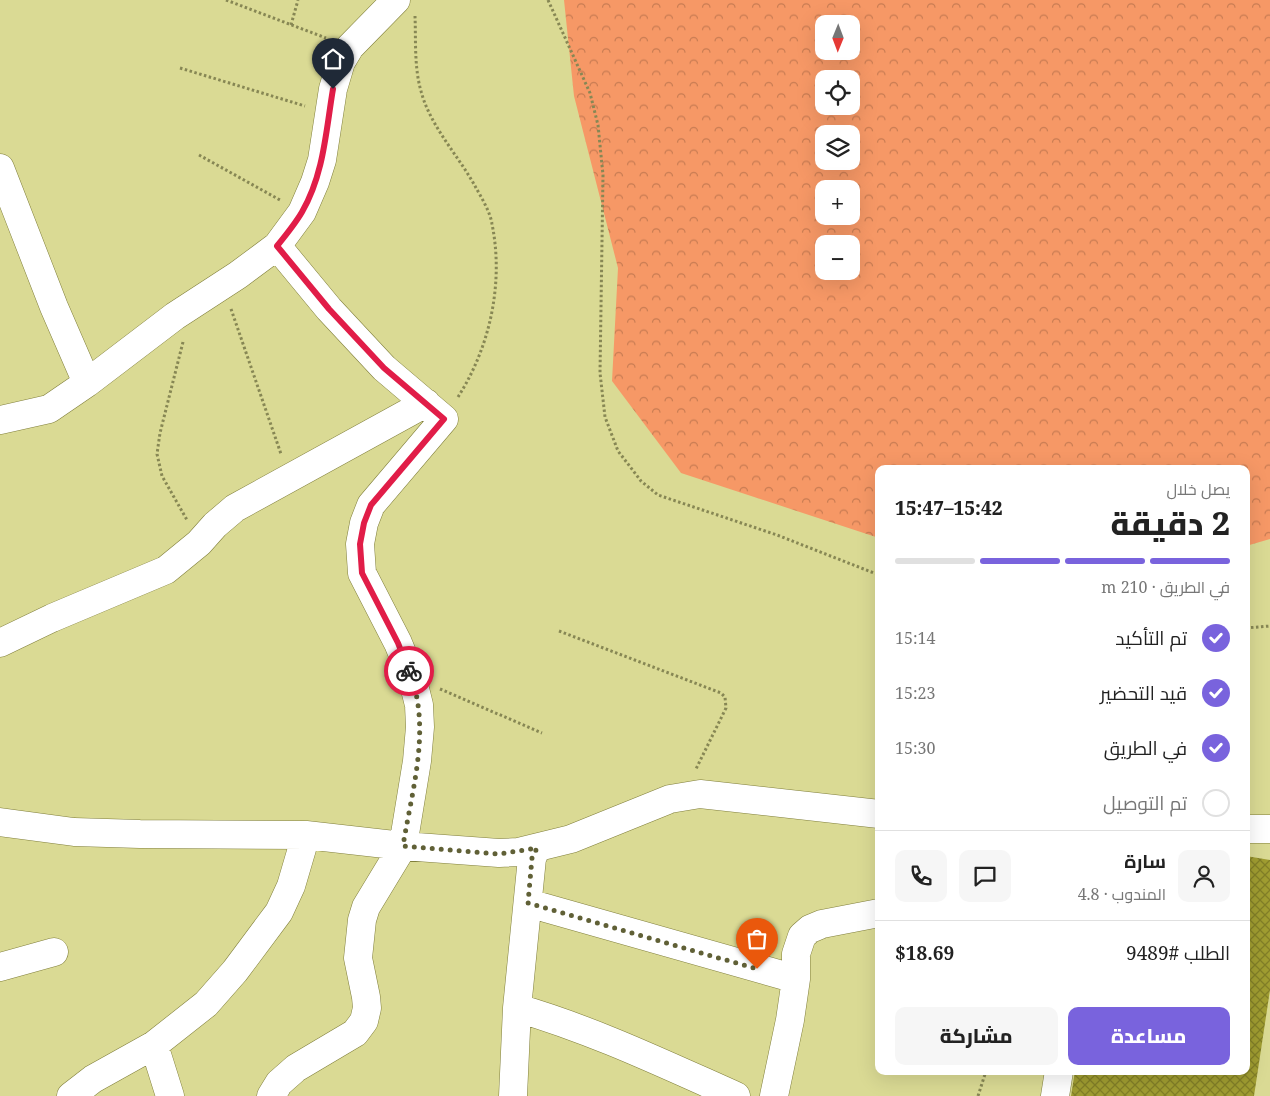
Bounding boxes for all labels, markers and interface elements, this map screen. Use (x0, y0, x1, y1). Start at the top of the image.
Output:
north arrow (815, 15, 860, 60)
map controls (815, 15, 860, 280)
pin (312, 38, 354, 89)
icon: home (319, 45, 347, 73)
button: locate (815, 70, 860, 115)
button: layers (815, 125, 860, 170)
button: + (815, 180, 860, 225)
button: − (815, 235, 860, 280)
text: يصل خلال (1166, 478, 1230, 500)
text: 15:42–15:47 (895, 495, 1003, 521)
text: 2 دقيقة (1111, 501, 1230, 544)
text: في الطريق · 210 m (1101, 576, 1230, 598)
icon: check (1202, 624, 1230, 652)
text: تم التأكيد (1115, 625, 1187, 651)
text: 15:14 (895, 627, 935, 649)
courier (384, 646, 434, 696)
icon: bike (395, 657, 423, 685)
icon: check (1202, 679, 1230, 707)
text: قيد التحضير (1100, 680, 1187, 706)
text: 15:23 (895, 682, 935, 704)
icon: check (1202, 734, 1230, 762)
text: في الطريق (1104, 735, 1187, 761)
text: 15:30 (895, 737, 935, 759)
text: تم التوصيل (1103, 790, 1187, 816)
text: سارة (1124, 848, 1166, 874)
button: phone (895, 850, 947, 902)
button: chat (959, 850, 1011, 902)
button: person (1178, 850, 1230, 902)
text: المندوب · 4.8 (1078, 883, 1166, 905)
pin (736, 918, 778, 969)
icon: bag (743, 925, 771, 953)
text: $18.69 (895, 940, 954, 966)
text: الطلب #9489 (1126, 940, 1230, 966)
button: مشاركة (895, 1007, 1058, 1065)
button: مساعدة (1068, 1007, 1230, 1065)

